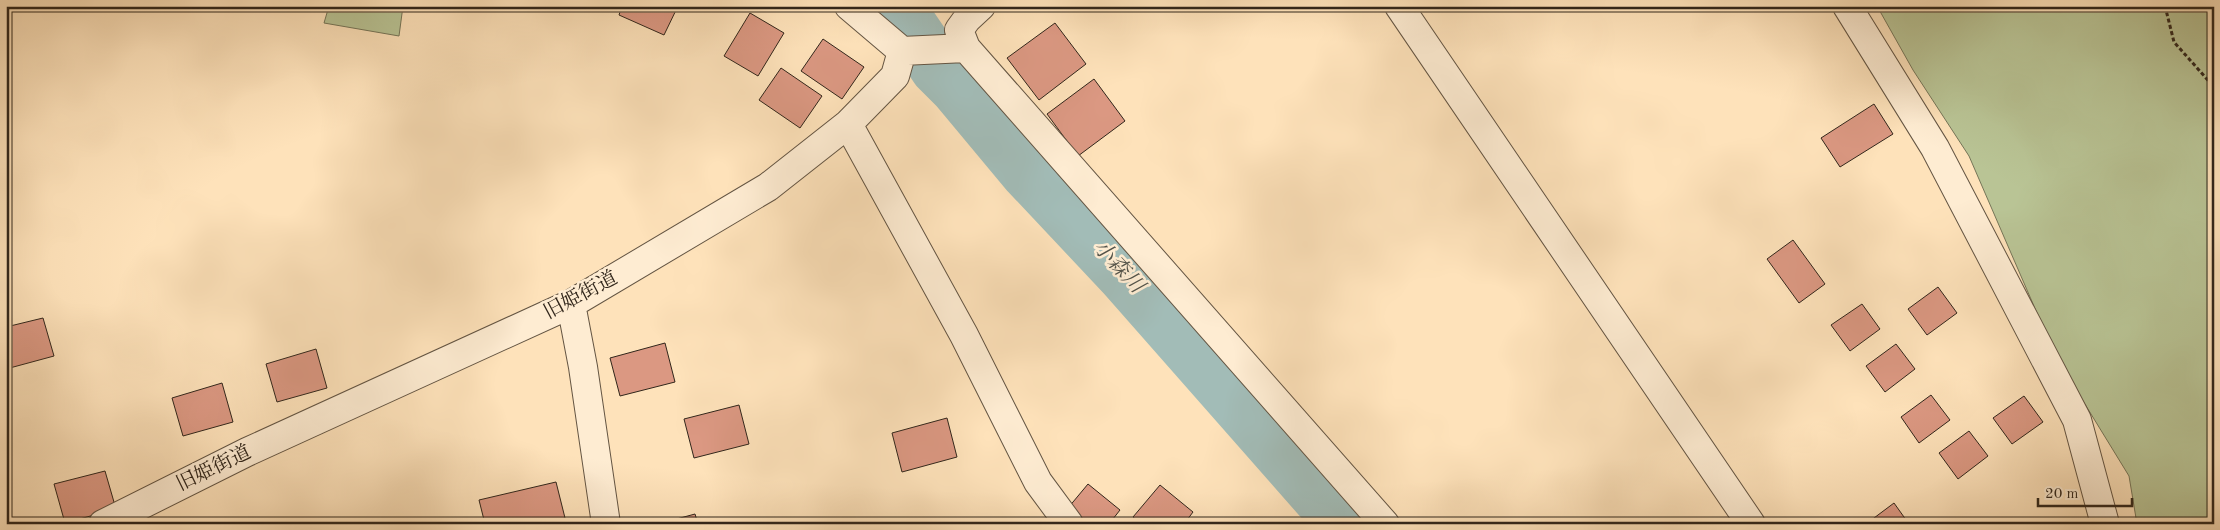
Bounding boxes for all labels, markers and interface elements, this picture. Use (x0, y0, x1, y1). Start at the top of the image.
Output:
water label: 小森川 (1089, 235, 1150, 299)
street label: 旧姫街道 (540, 267, 621, 324)
street label: 旧姫街道 (173, 441, 254, 496)
scale bar (2038, 475, 2131, 507)
text: 20 m (2045, 487, 2079, 502)

